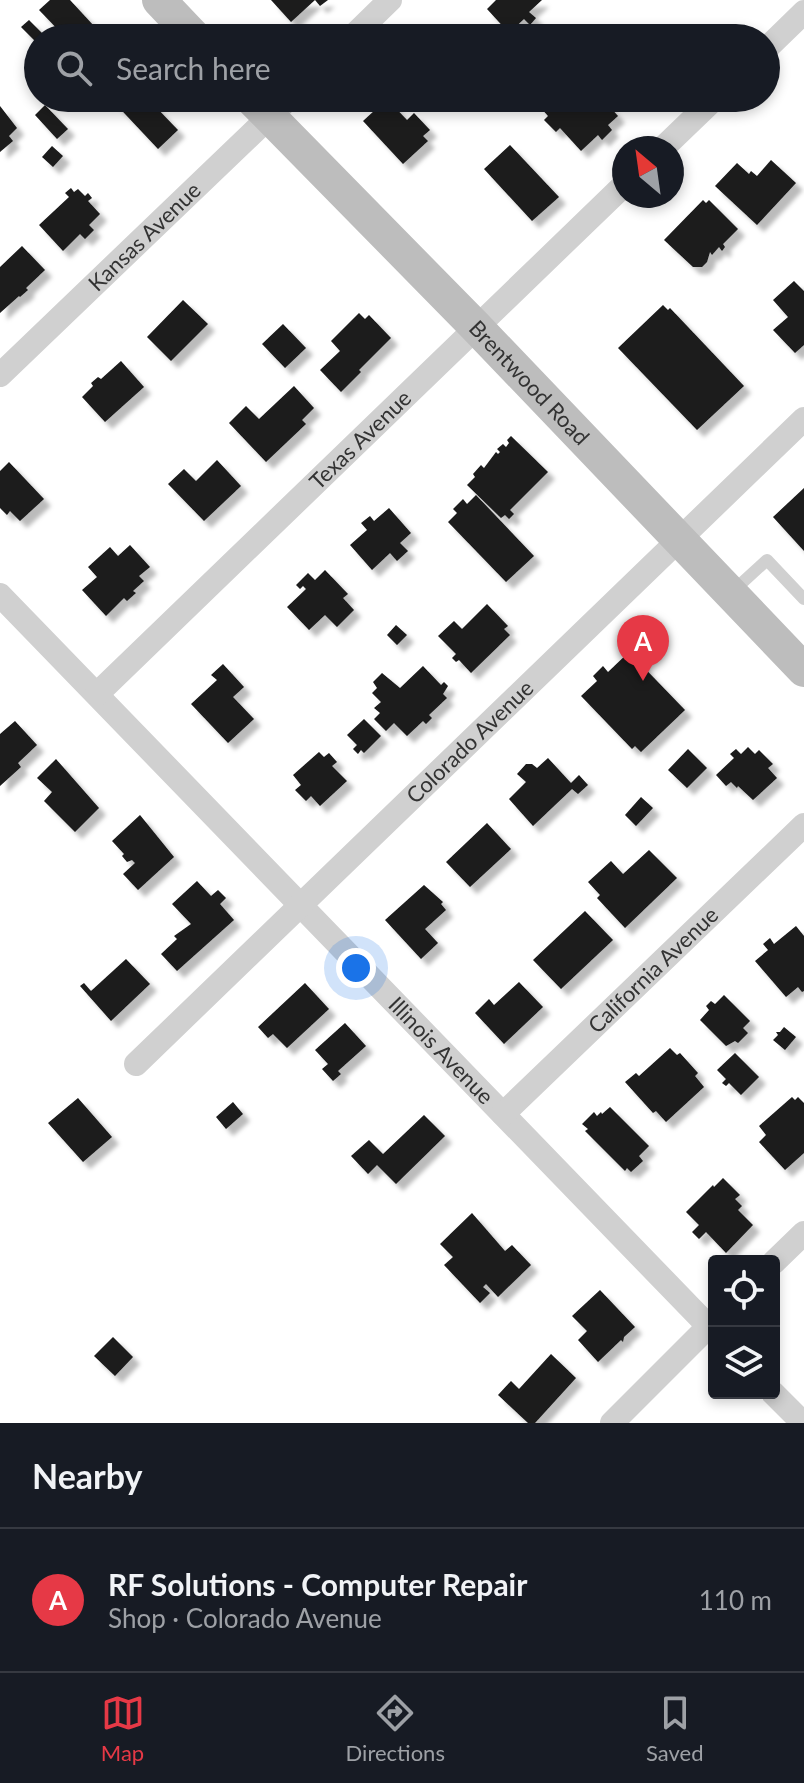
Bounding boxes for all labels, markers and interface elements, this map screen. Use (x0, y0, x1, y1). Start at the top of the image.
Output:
search box (24, 24, 780, 112)
icon: search (52, 46, 96, 90)
text: Search here (116, 50, 271, 86)
north arrow (612, 136, 684, 208)
street label: Kansas Avenue (82, 176, 206, 296)
street label: Brentwood Road (464, 314, 595, 450)
street label: Texas Avenue (303, 384, 416, 495)
pin: A (617, 615, 669, 681)
street label: Colorado Avenue (400, 674, 539, 809)
street label: California Avenue (582, 901, 723, 1038)
your location (336, 948, 376, 988)
street label: Illinois Avenue (383, 991, 500, 1109)
map controls (708, 1255, 780, 1399)
button: locate (708, 1255, 780, 1327)
button: layers (708, 1327, 780, 1399)
text: Nearby (32, 1455, 143, 1496)
text: RF Solutions - Computer Repair (108, 1566, 527, 1602)
text: A (49, 1584, 67, 1616)
text: 110 m (699, 1584, 772, 1616)
text: Shop · Colorado Avenue (108, 1602, 382, 1634)
tab: Map (101, 1691, 145, 1766)
tab: Directions (346, 1691, 445, 1766)
tab: Saved (646, 1691, 703, 1766)

